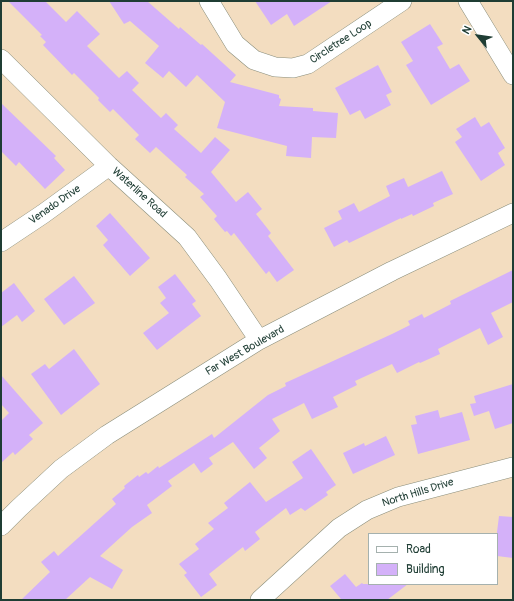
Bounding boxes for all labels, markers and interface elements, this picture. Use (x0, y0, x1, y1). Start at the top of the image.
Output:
north arrow (458, 16, 498, 56)
street label: Circletree Loop (308, 17, 374, 67)
text: N (460, 24, 475, 36)
street label: Waterline Road (109, 165, 169, 221)
street label: Venado Drive (27, 182, 83, 228)
street label: Far West Boulevard (203, 323, 287, 379)
street label: North Hills Drive (381, 476, 455, 510)
legend (368, 533, 498, 585)
text: Road (406, 542, 431, 557)
text: Building (406, 562, 445, 577)

